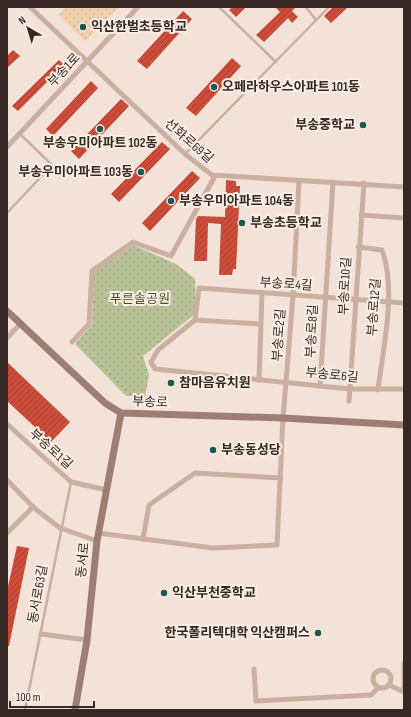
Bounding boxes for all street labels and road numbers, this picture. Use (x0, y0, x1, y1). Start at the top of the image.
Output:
street label: 부송1로 (44, 50, 84, 90)
street label: 선화로69길 (161, 116, 217, 166)
street label: 부송로10길 (335, 257, 355, 315)
street label: 부송로4길 (259, 274, 313, 294)
street label: 부송로12길 (364, 278, 384, 336)
street label: 부송로8길 (303, 304, 321, 358)
street label: 부송로2길 (269, 308, 289, 362)
street label: 부송로6길 (305, 364, 359, 386)
street label: 부송로 (132, 393, 168, 411)
street label: 부송로1길 (26, 426, 76, 472)
street label: 동서로 (73, 541, 93, 579)
street label: 동서로63길 (25, 564, 51, 624)

